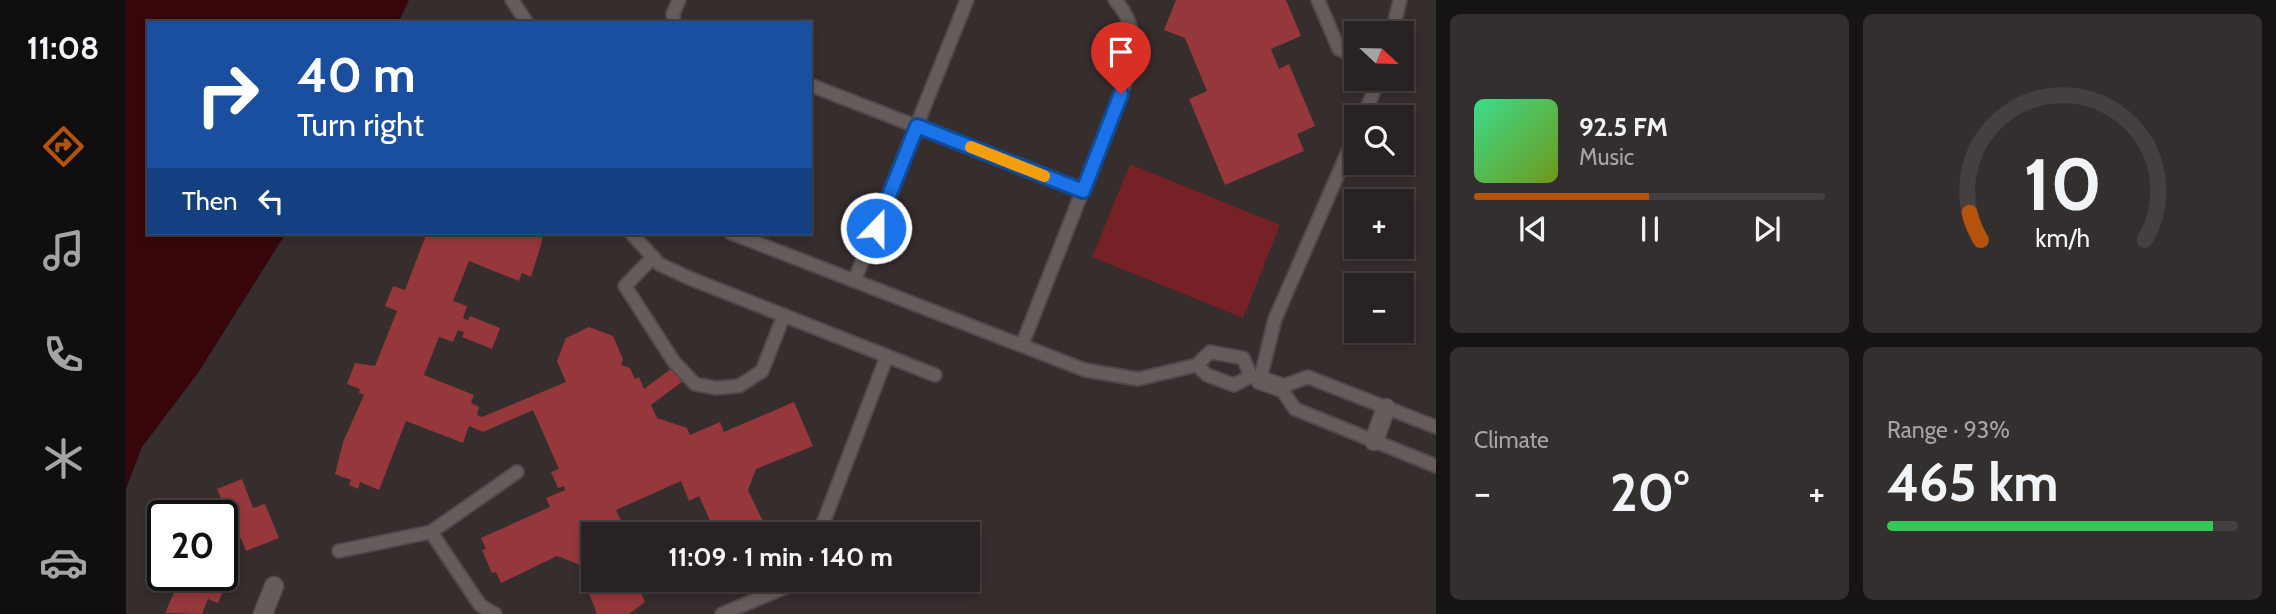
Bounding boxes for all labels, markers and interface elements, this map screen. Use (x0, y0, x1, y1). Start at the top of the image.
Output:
north arrow (1344, 21, 1414, 91)
map controls (1344, 21, 1414, 343)
pin (1091, 22, 1151, 94)
text: 11:08 (27, 28, 99, 67)
icon: arrive (1102, 33, 1140, 71)
text: 40 m (297, 45, 416, 104)
icon: right (182, 49, 273, 140)
text: Turn right (297, 105, 424, 144)
button: search (1344, 105, 1414, 175)
text: 92.5 FM (1579, 111, 1668, 143)
icon: directions (39, 122, 88, 171)
text: 10 (2023, 140, 2102, 228)
text: Music (1579, 143, 1634, 171)
icon: left (252, 182, 290, 220)
text: Then (182, 185, 238, 217)
button: + (1344, 189, 1414, 259)
position arrow (839, 191, 913, 265)
icon: previous (1514, 210, 1552, 248)
icon: pause (1631, 210, 1669, 248)
icon: next (1748, 210, 1786, 248)
text: km/h (2035, 223, 2090, 253)
icon: music (39, 226, 88, 275)
button: − (1344, 273, 1414, 343)
icon: phone (39, 330, 88, 379)
text: Range · 93% (1887, 416, 2010, 444)
text: Climate (1474, 426, 1549, 454)
icon: climate (39, 434, 88, 483)
text: 465 km (1887, 451, 2059, 514)
text: 20° (1610, 461, 1689, 524)
text: − (1474, 469, 1491, 516)
text: + (1808, 469, 1825, 516)
speed limit sign: 20 (147, 500, 238, 591)
icon: car (39, 538, 88, 587)
text: 11:09 · 1 min · 140 m (668, 541, 893, 573)

